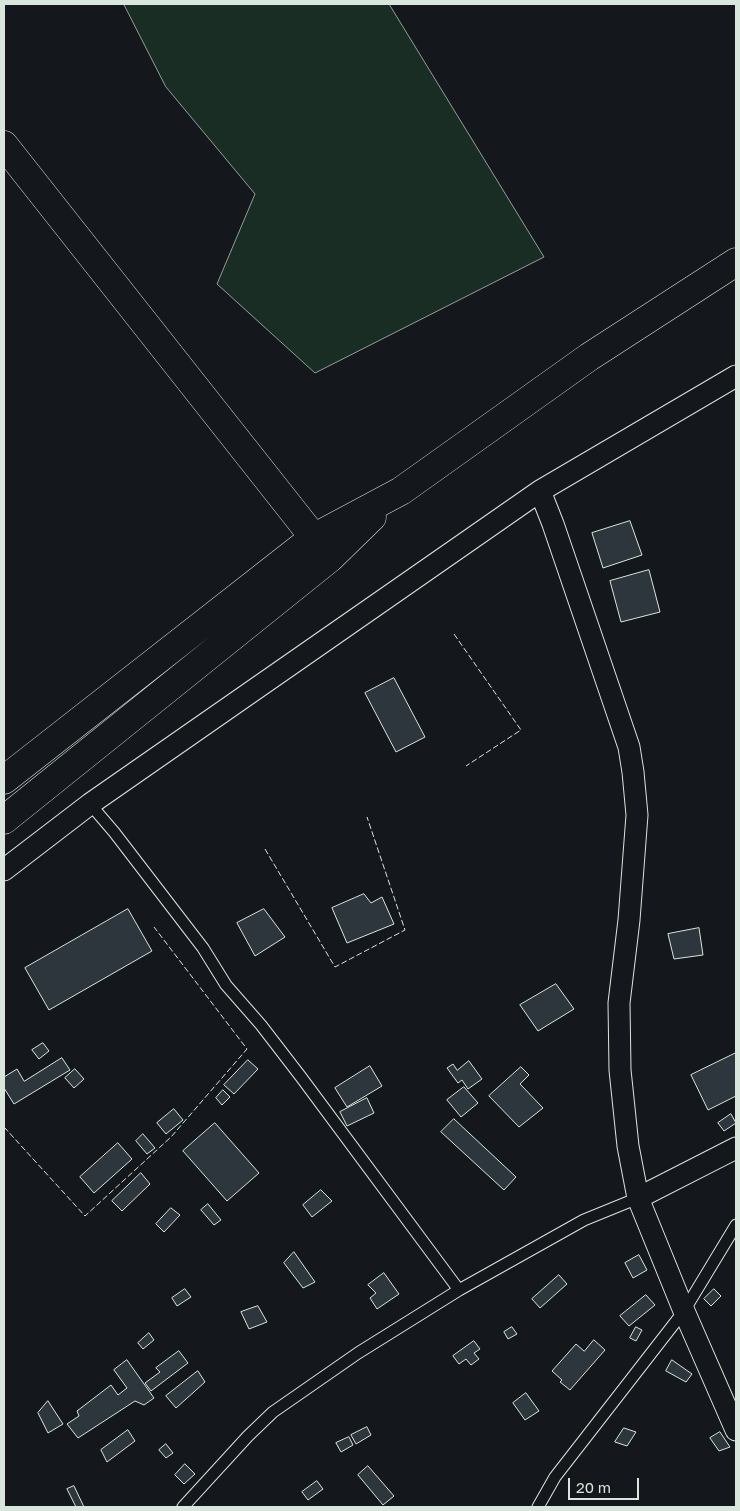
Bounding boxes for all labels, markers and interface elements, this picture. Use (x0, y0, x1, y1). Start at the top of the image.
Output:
scale bar (570, 1468, 641, 1500)
text: 20 m (576, 1478, 611, 1496)

